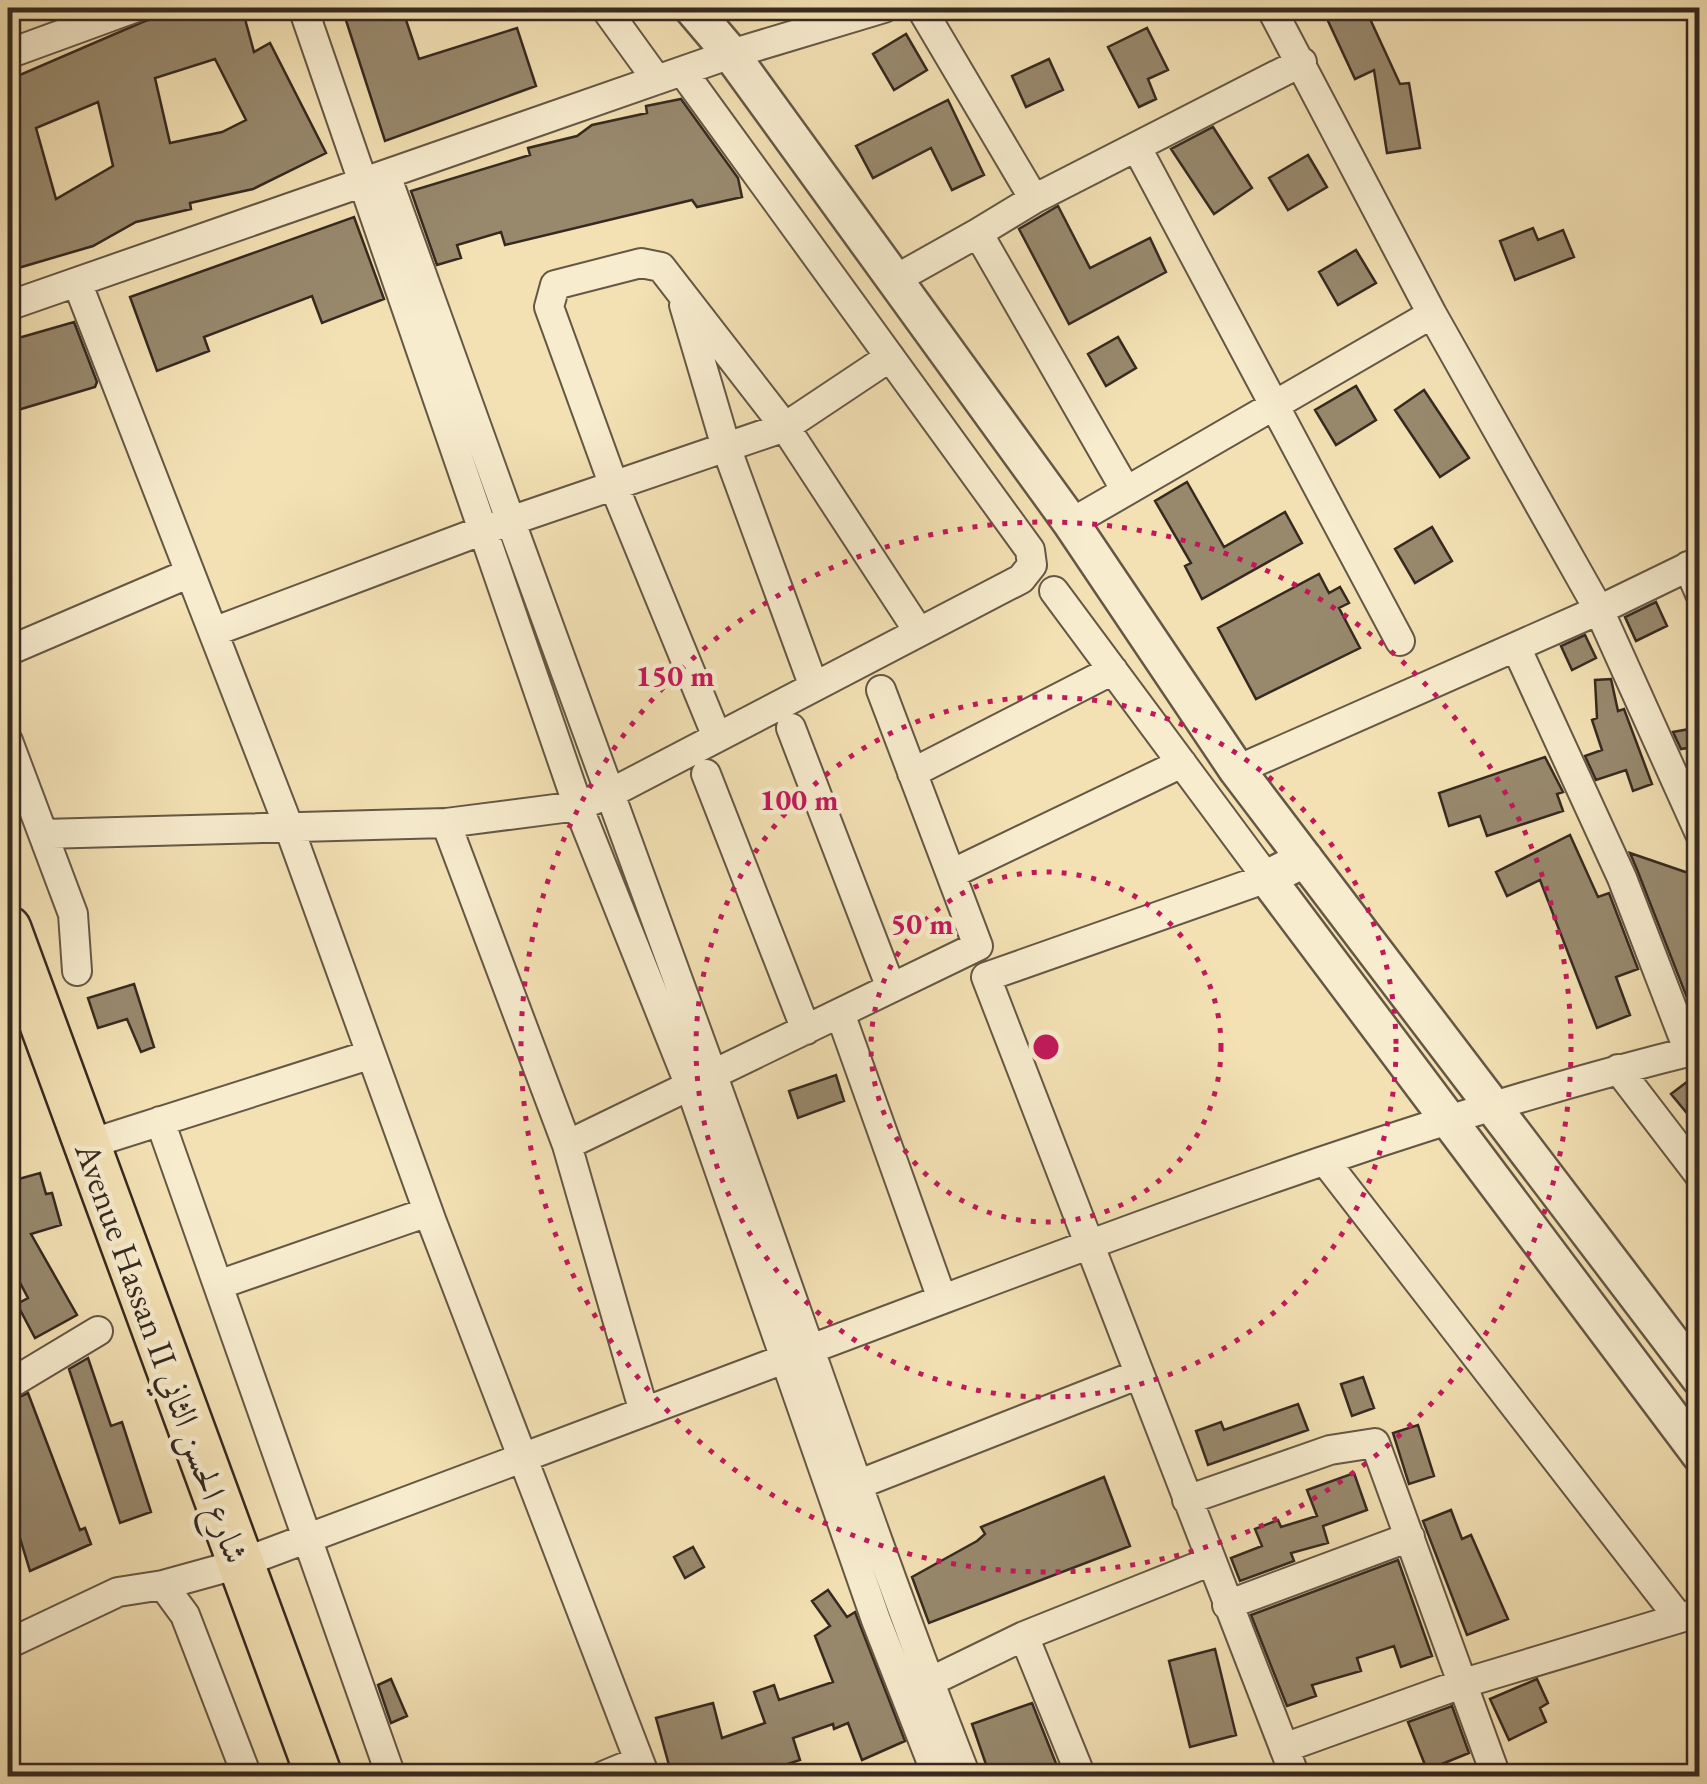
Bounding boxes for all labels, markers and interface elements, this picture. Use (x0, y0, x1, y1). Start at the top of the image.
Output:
text: 150 m (636, 656, 714, 695)
text: 100 m (760, 780, 838, 819)
text: 50 m (890, 904, 954, 943)
centre of rings (1028, 1029, 1064, 1065)
street label: Avenue Hassan II شارع الحسن الثاني (58, 1135, 260, 1572)

